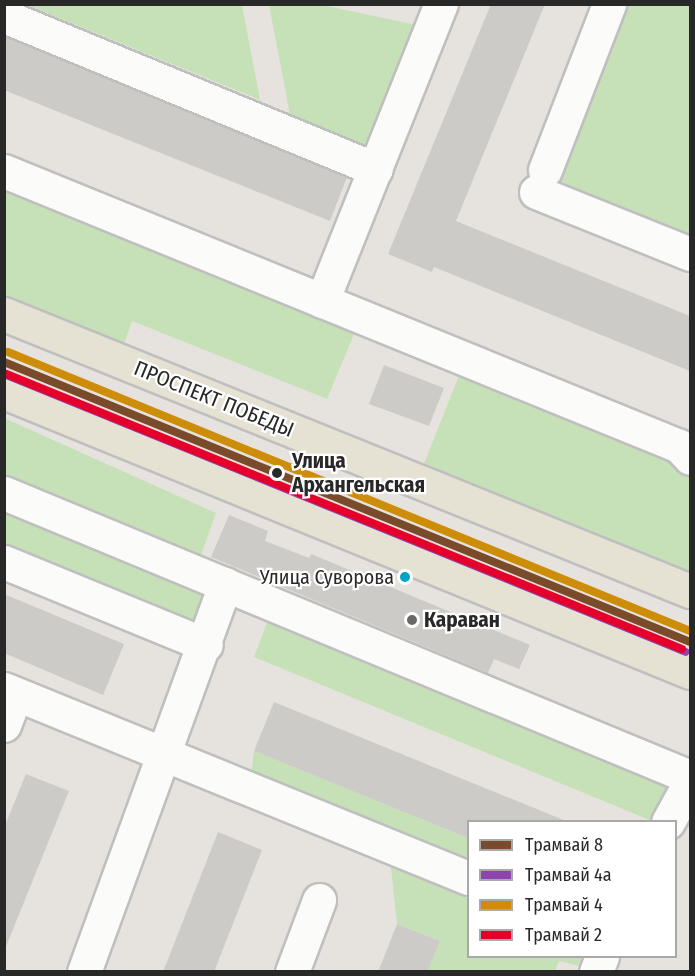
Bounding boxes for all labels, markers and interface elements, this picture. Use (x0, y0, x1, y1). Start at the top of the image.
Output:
street label: ПРОСПЕКТ ПОБЕДЫ (131, 355, 297, 443)
place label: Улица Архангельская (292, 448, 425, 498)
marker: Улица Архангельская (267, 463, 287, 483)
place label: Улица Суворова (260, 565, 394, 589)
marker: Улица Суворова (399, 571, 411, 583)
place label: Караван (424, 607, 500, 633)
marker: Караван (405, 613, 419, 627)
legend (467, 820, 677, 958)
text: Трамвай 8 (525, 834, 603, 856)
text: Трамвай 4а (525, 864, 612, 886)
text: Трамвай 4 (525, 894, 603, 916)
text: Трамвай 2 (525, 924, 602, 946)

